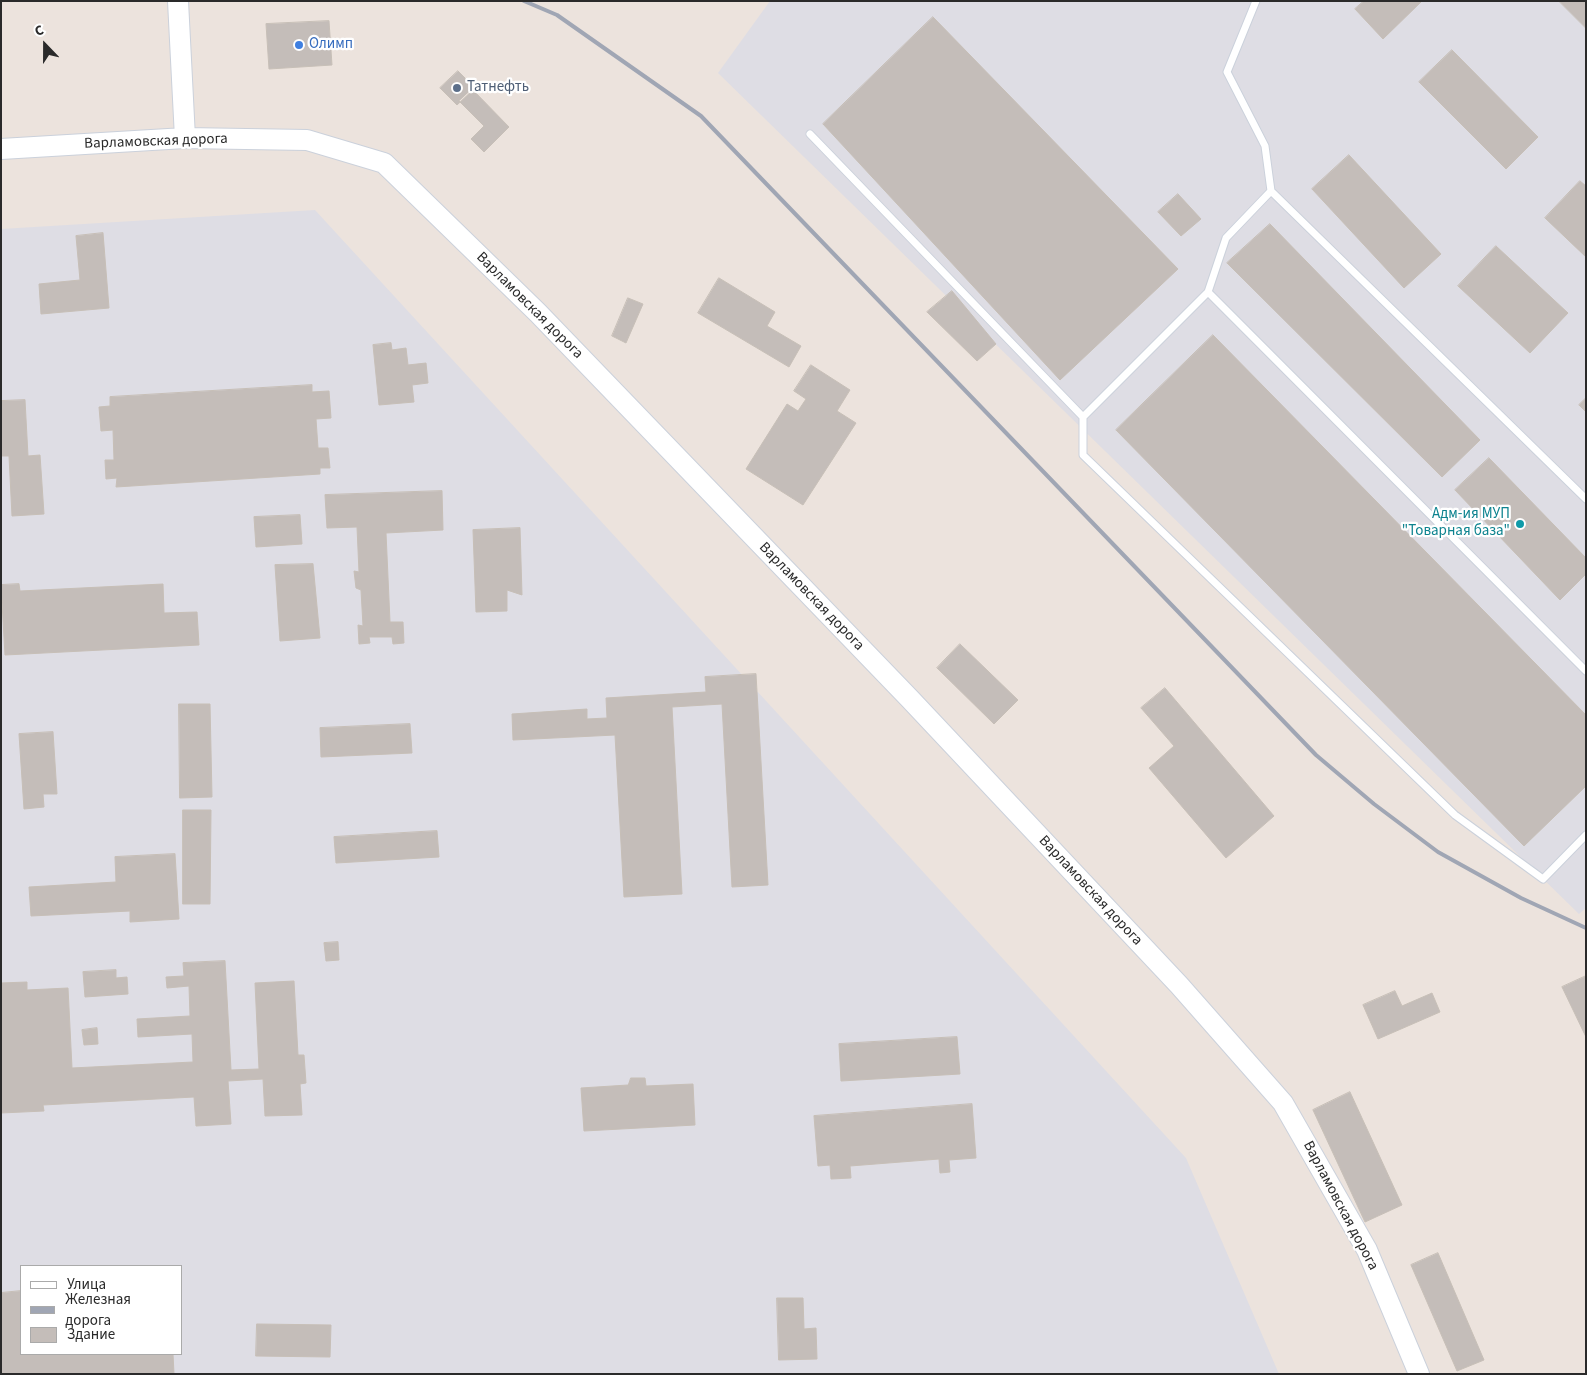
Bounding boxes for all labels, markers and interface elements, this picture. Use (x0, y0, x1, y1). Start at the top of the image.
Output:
north arrow (20, 20, 70, 70)
text: С (32, 20, 47, 42)
place label: Олимп (309, 36, 353, 54)
marker: Олимп (293, 39, 305, 51)
place label: Татнефть (467, 79, 529, 97)
marker: Татнефть (451, 82, 463, 94)
street label: Варламовская дорога (84, 130, 228, 154)
street label: Варламовская дорога (472, 249, 586, 363)
place label: Адм-ия МУП "Товарная база" (1402, 506, 1510, 541)
marker: Адм-ия МУП "Товарная база" (1514, 518, 1526, 530)
street label: Варламовская дорога (755, 539, 867, 655)
street label: Варламовская дорога (1034, 832, 1146, 950)
street label: Варламовская дорога (1298, 1138, 1382, 1274)
legend (20, 1265, 182, 1355)
text: Улица (67, 1274, 106, 1295)
text: Железная дорога (65, 1289, 131, 1331)
text: Здание (67, 1324, 115, 1345)

